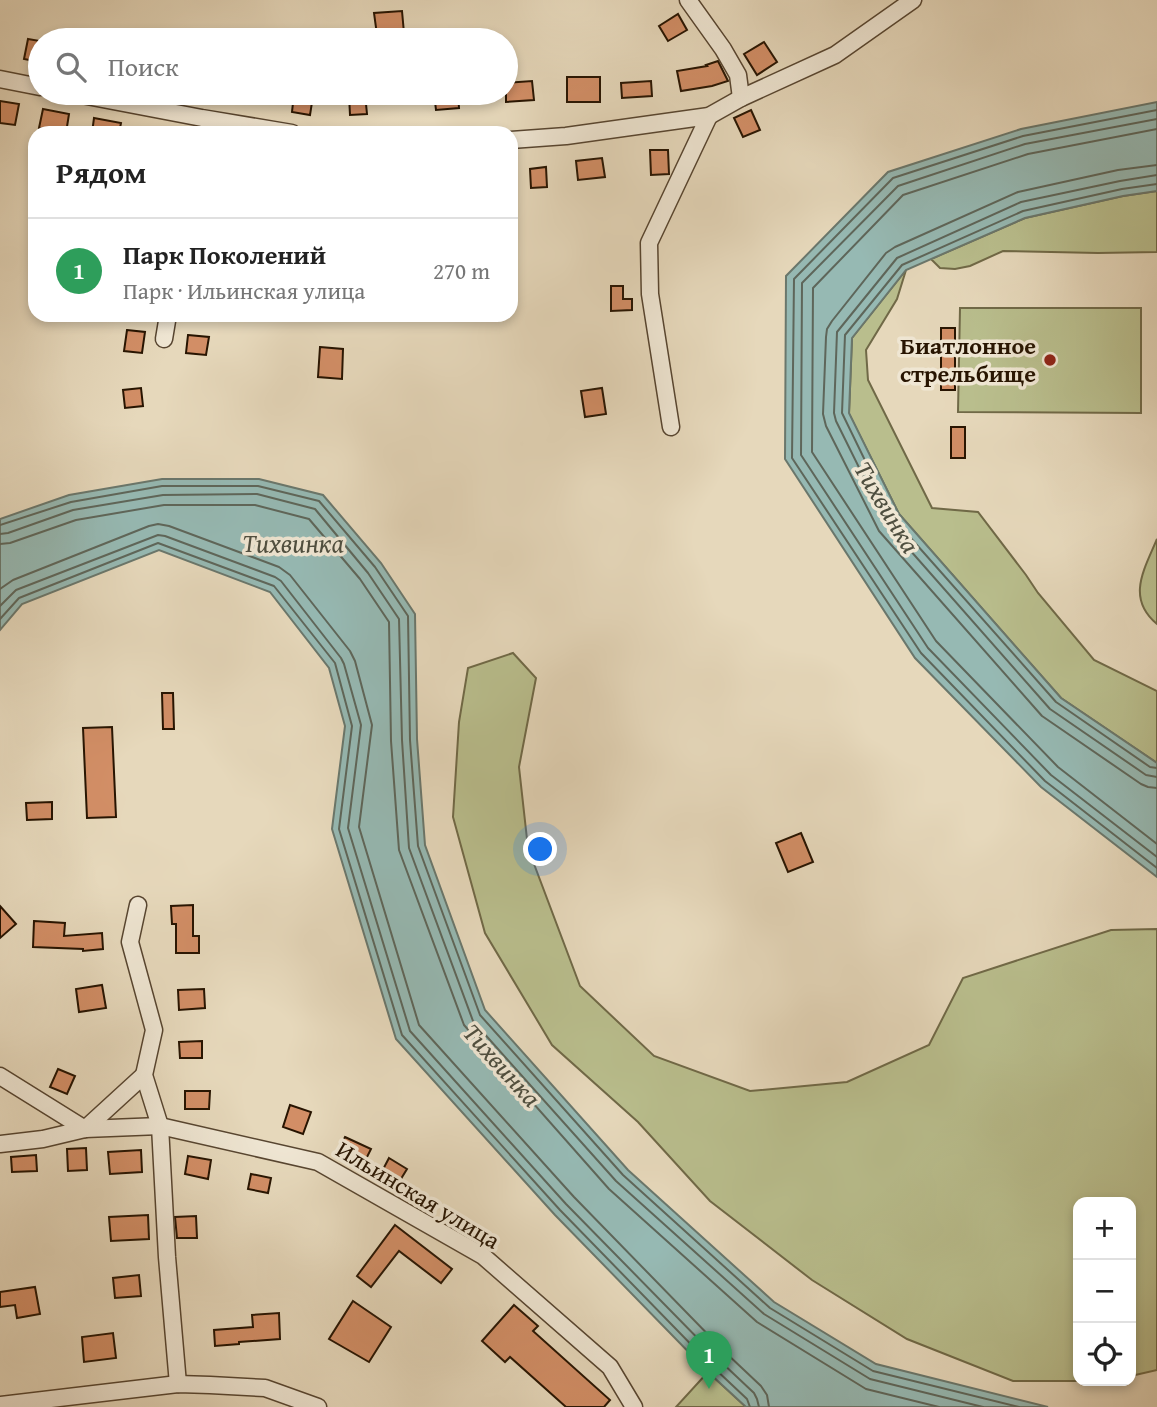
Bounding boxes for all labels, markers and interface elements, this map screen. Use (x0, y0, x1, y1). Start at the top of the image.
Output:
search box (28, 28, 518, 105)
text: Поиск (108, 47, 179, 86)
icon: search (52, 48, 90, 86)
text: Рядом (56, 150, 147, 194)
text: Парк Поколений (123, 235, 326, 274)
text: 1 (73, 254, 85, 287)
text: 270 m (433, 254, 490, 287)
text: Парк · Ильинская улица (123, 274, 365, 307)
place label: Биатлонное стрельбище (900, 328, 1036, 391)
marker: Биатлонное стрельбище (1042, 352, 1058, 368)
water label: Тихвинка (845, 453, 930, 560)
water label: Тихвинка (242, 523, 344, 562)
your location (523, 832, 557, 866)
water label: Тихвинка (454, 1014, 551, 1115)
street label: Ильинская улица (330, 1132, 507, 1258)
map controls (1073, 1197, 1136, 1386)
button: + (1073, 1197, 1136, 1260)
button: − (1073, 1260, 1136, 1323)
button: locate (1073, 1323, 1136, 1386)
pin: 1 (686, 1331, 732, 1389)

